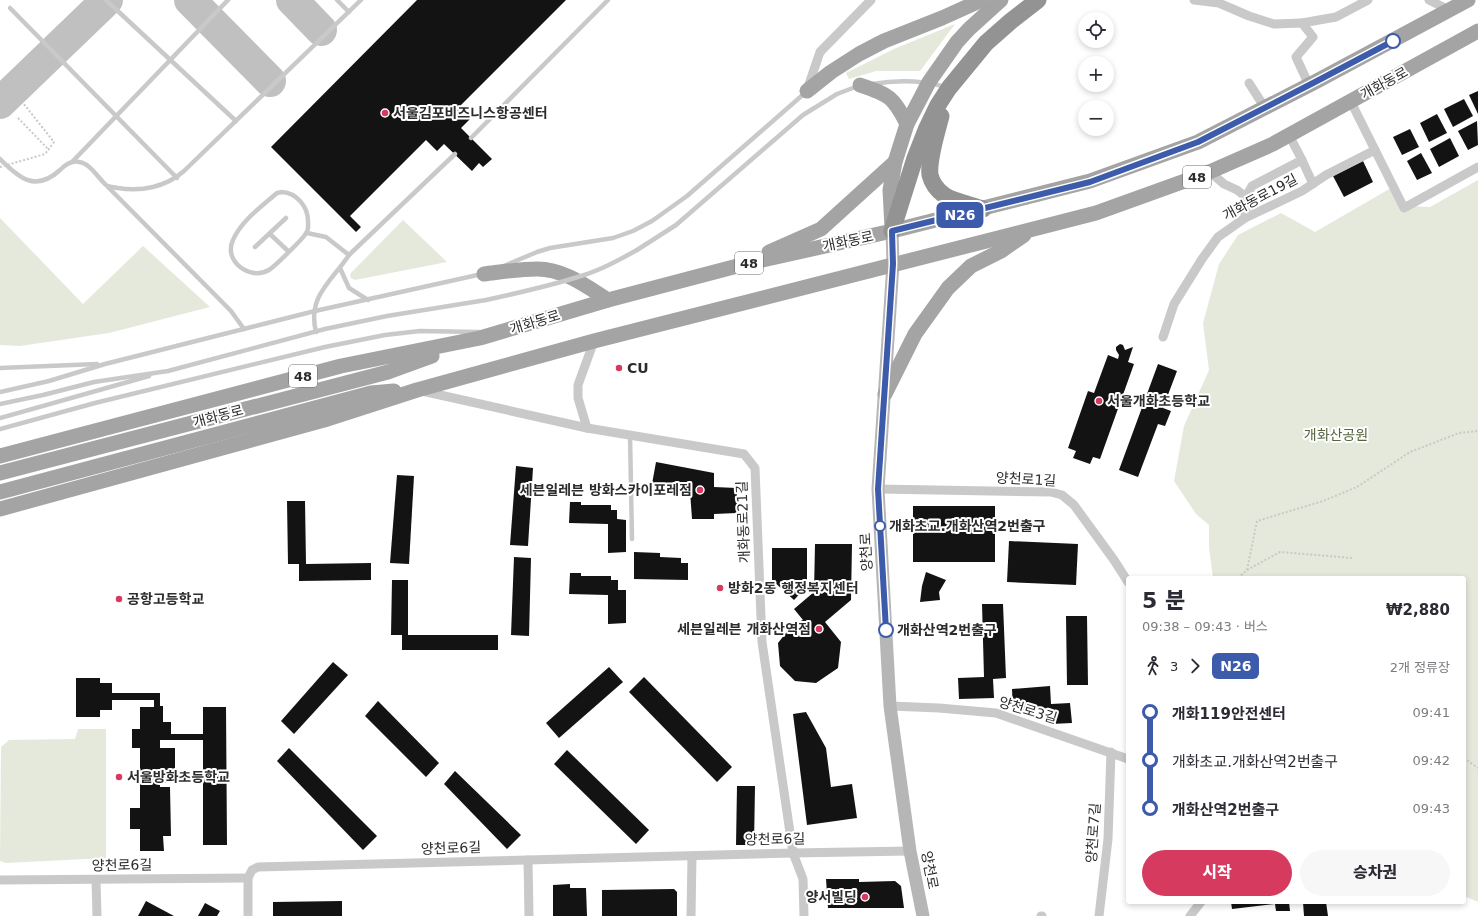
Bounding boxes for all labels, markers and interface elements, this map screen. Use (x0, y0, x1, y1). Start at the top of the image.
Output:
map controls (1078, 12, 1114, 136)
button: locate (1078, 12, 1114, 48)
unlabelled marker (1385, 33, 1401, 49)
button: + (1078, 56, 1114, 92)
street label: 개화동로 (1358, 63, 1411, 102)
button: − (1078, 100, 1114, 136)
place label: 서울김포비즈니스항공센터 (393, 105, 548, 121)
marker: 서울김포비즈니스항공센터 (380, 108, 390, 118)
road number: 48 (1183, 166, 1211, 188)
street label: 개화동로19길 (1220, 171, 1300, 223)
line badge: N26 (937, 202, 983, 228)
text: N26 (944, 207, 976, 223)
street label: 개화동로 (821, 228, 875, 254)
road number: 48 (735, 252, 763, 274)
street label: 개화동로 (508, 307, 562, 337)
place label: CU (627, 360, 649, 376)
marker: CU (614, 363, 624, 373)
road number: 48 (289, 365, 317, 387)
place label: 서울개화초등학교 (1107, 393, 1210, 409)
marker: 서울개화초등학교 (1094, 396, 1104, 406)
street label: 개화동로 (191, 402, 245, 430)
park label: 개화산공원 (1304, 427, 1368, 443)
street label: 양천로1길 (995, 469, 1057, 489)
street label: 개화동로21길 (734, 481, 752, 563)
place label: 세븐일레븐 방화스카이포레점 (520, 482, 692, 498)
marker: 세븐일레븐 방화스카이포레점 (695, 485, 705, 495)
place label: 개화초교.개화산역2번출구 (889, 518, 1046, 534)
marker: 개화초교.개화산역2번출구 (874, 520, 886, 532)
street label: 양천로 (857, 532, 875, 572)
place label: 방화2동 행정복지센터 (728, 580, 859, 596)
marker: 방화2동 행정복지센터 (715, 583, 725, 593)
text: 5 분 (1142, 588, 1185, 613)
place label: 공항고등학교 (127, 591, 204, 607)
marker: 공항고등학교 (114, 594, 124, 604)
text: ₩2,880 (1386, 601, 1450, 619)
text: 09:38 – 09:43 · 버스 (1142, 619, 1268, 634)
place label: 세븐일레븐 개화산역점 (677, 621, 811, 637)
marker: 개화산역2번출구 (878, 622, 894, 638)
place label: 개화산역2번출구 (897, 622, 997, 638)
marker: 세븐일레븐 개화산역점 (814, 624, 824, 634)
icon: walk (1142, 655, 1164, 677)
icon: forward (1184, 655, 1206, 677)
text: N26 (1220, 658, 1251, 674)
text: 3 (1170, 659, 1178, 674)
text: 2개 정류장 (1390, 660, 1450, 675)
street label: 양천로3길 (997, 694, 1059, 726)
text: 개화119안전센터 (1172, 705, 1286, 723)
text: 09:41 (1413, 705, 1450, 720)
text: 개화초교.개화산역2번출구 (1172, 753, 1338, 771)
text: 09:42 (1413, 753, 1450, 768)
place label: 서울방화초등학교 (127, 769, 230, 785)
marker: 서울방화초등학교 (114, 772, 124, 782)
text: 개화산역2번출구 (1172, 801, 1279, 819)
text: 09:43 (1413, 801, 1450, 816)
street label: 양천로7길 (1083, 802, 1103, 864)
street label: 양천로6길 (745, 830, 805, 848)
street label: 양천로6길 (421, 839, 481, 857)
street label: 양천로 (918, 850, 942, 891)
button: 시작 (1142, 850, 1292, 896)
button: 승차권 (1300, 850, 1450, 896)
street label: 양천로6길 (92, 856, 152, 874)
place label: 양서빌딩 (805, 889, 857, 905)
marker: 양서빌딩 (860, 892, 870, 902)

